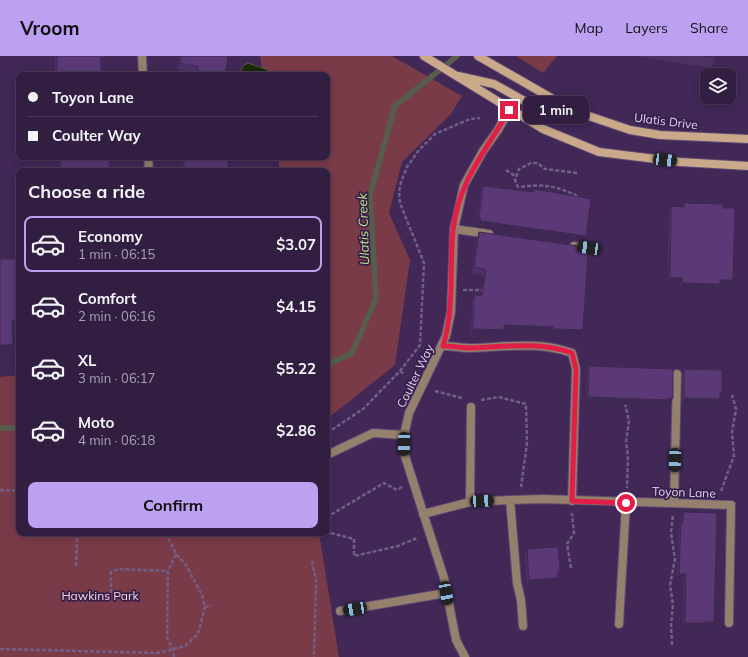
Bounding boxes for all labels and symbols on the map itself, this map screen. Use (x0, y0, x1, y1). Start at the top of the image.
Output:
callout: 1 min (523, 96, 589, 124)
route end (500, 101, 518, 119)
street label: Ulatis Drive (633, 110, 699, 132)
car (652, 153, 678, 167)
water label: Ulatis Creek (354, 192, 372, 265)
car (576, 240, 602, 256)
street label: Coulter Way (393, 341, 437, 410)
car (398, 432, 410, 456)
car (669, 448, 681, 472)
street label: Toyon Lane (652, 483, 716, 501)
car (470, 494, 494, 508)
route start (617, 494, 635, 512)
car (438, 580, 454, 606)
park label: Hawkins Park (61, 588, 139, 603)
car (342, 601, 368, 617)

